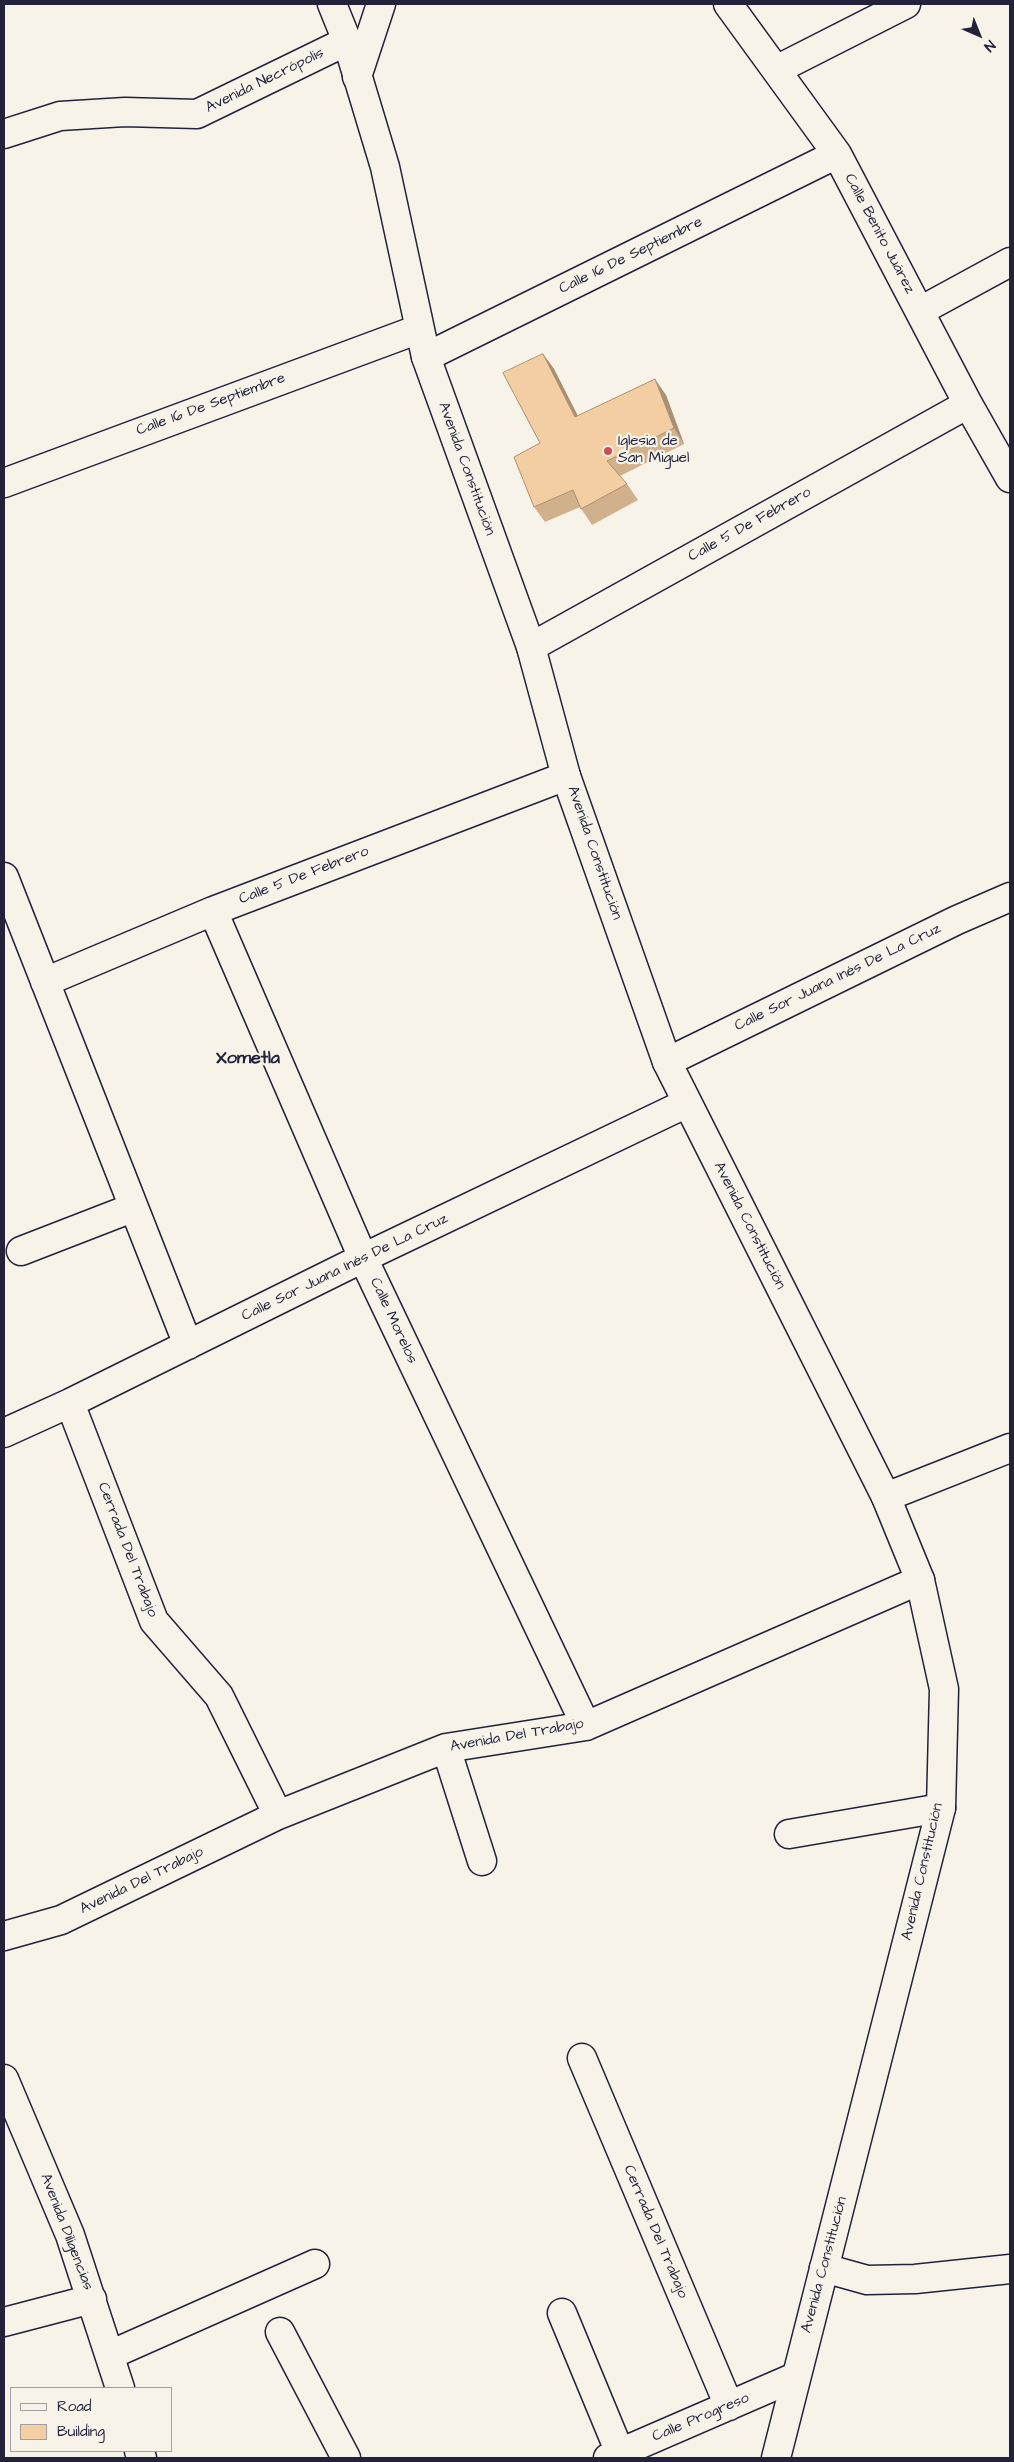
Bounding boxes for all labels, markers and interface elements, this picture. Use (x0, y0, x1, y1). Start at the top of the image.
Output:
north arrow (954, 10, 1004, 60)
text: N (979, 36, 1000, 56)
street label: Avenida Necrópolis (203, 45, 327, 117)
street label: Calle Benito Juárez (840, 171, 918, 297)
street label: Calle 16 De Septiembre (556, 213, 706, 299)
street label: Calle 16 De Septiembre (134, 370, 288, 440)
street label: Avenida Constitución (434, 400, 498, 538)
place label: Iglesia de San Miguel (618, 433, 689, 468)
marker: Iglesia de San Miguel (602, 445, 614, 457)
street label: Calle 5 De Febrero (685, 484, 815, 566)
street label: Avenida Constitución (563, 784, 625, 922)
street label: Calle 5 De Febrero (237, 843, 371, 909)
street label: Calle Sor Juana Inés De La Cruz (732, 920, 944, 1036)
district label: Xometla (216, 1048, 280, 1070)
street label: Avenida Constitución (709, 1159, 789, 1293)
street label: Calle Sor Juana Inés De La Cruz (239, 1210, 451, 1326)
street label: Calle Morelos (365, 1275, 421, 1367)
street label: Cerrada Del Trabajo (93, 1480, 161, 1620)
street label: Avenida Del Trabajo (449, 1715, 585, 1757)
street label: Avenida Constitución (898, 1802, 948, 1942)
street label: Avenida Del Trabajo (77, 1843, 207, 1919)
street label: Cerrada Del Trabajo (619, 2163, 691, 2301)
street label: Avenida Diligencias (35, 2171, 97, 2293)
street label: Avenida Constitución (798, 2195, 852, 2335)
legend (10, 2387, 172, 2452)
street label: Calle Progreso (650, 2390, 752, 2446)
text: Road (57, 2396, 91, 2417)
text: Building (57, 2421, 105, 2442)

